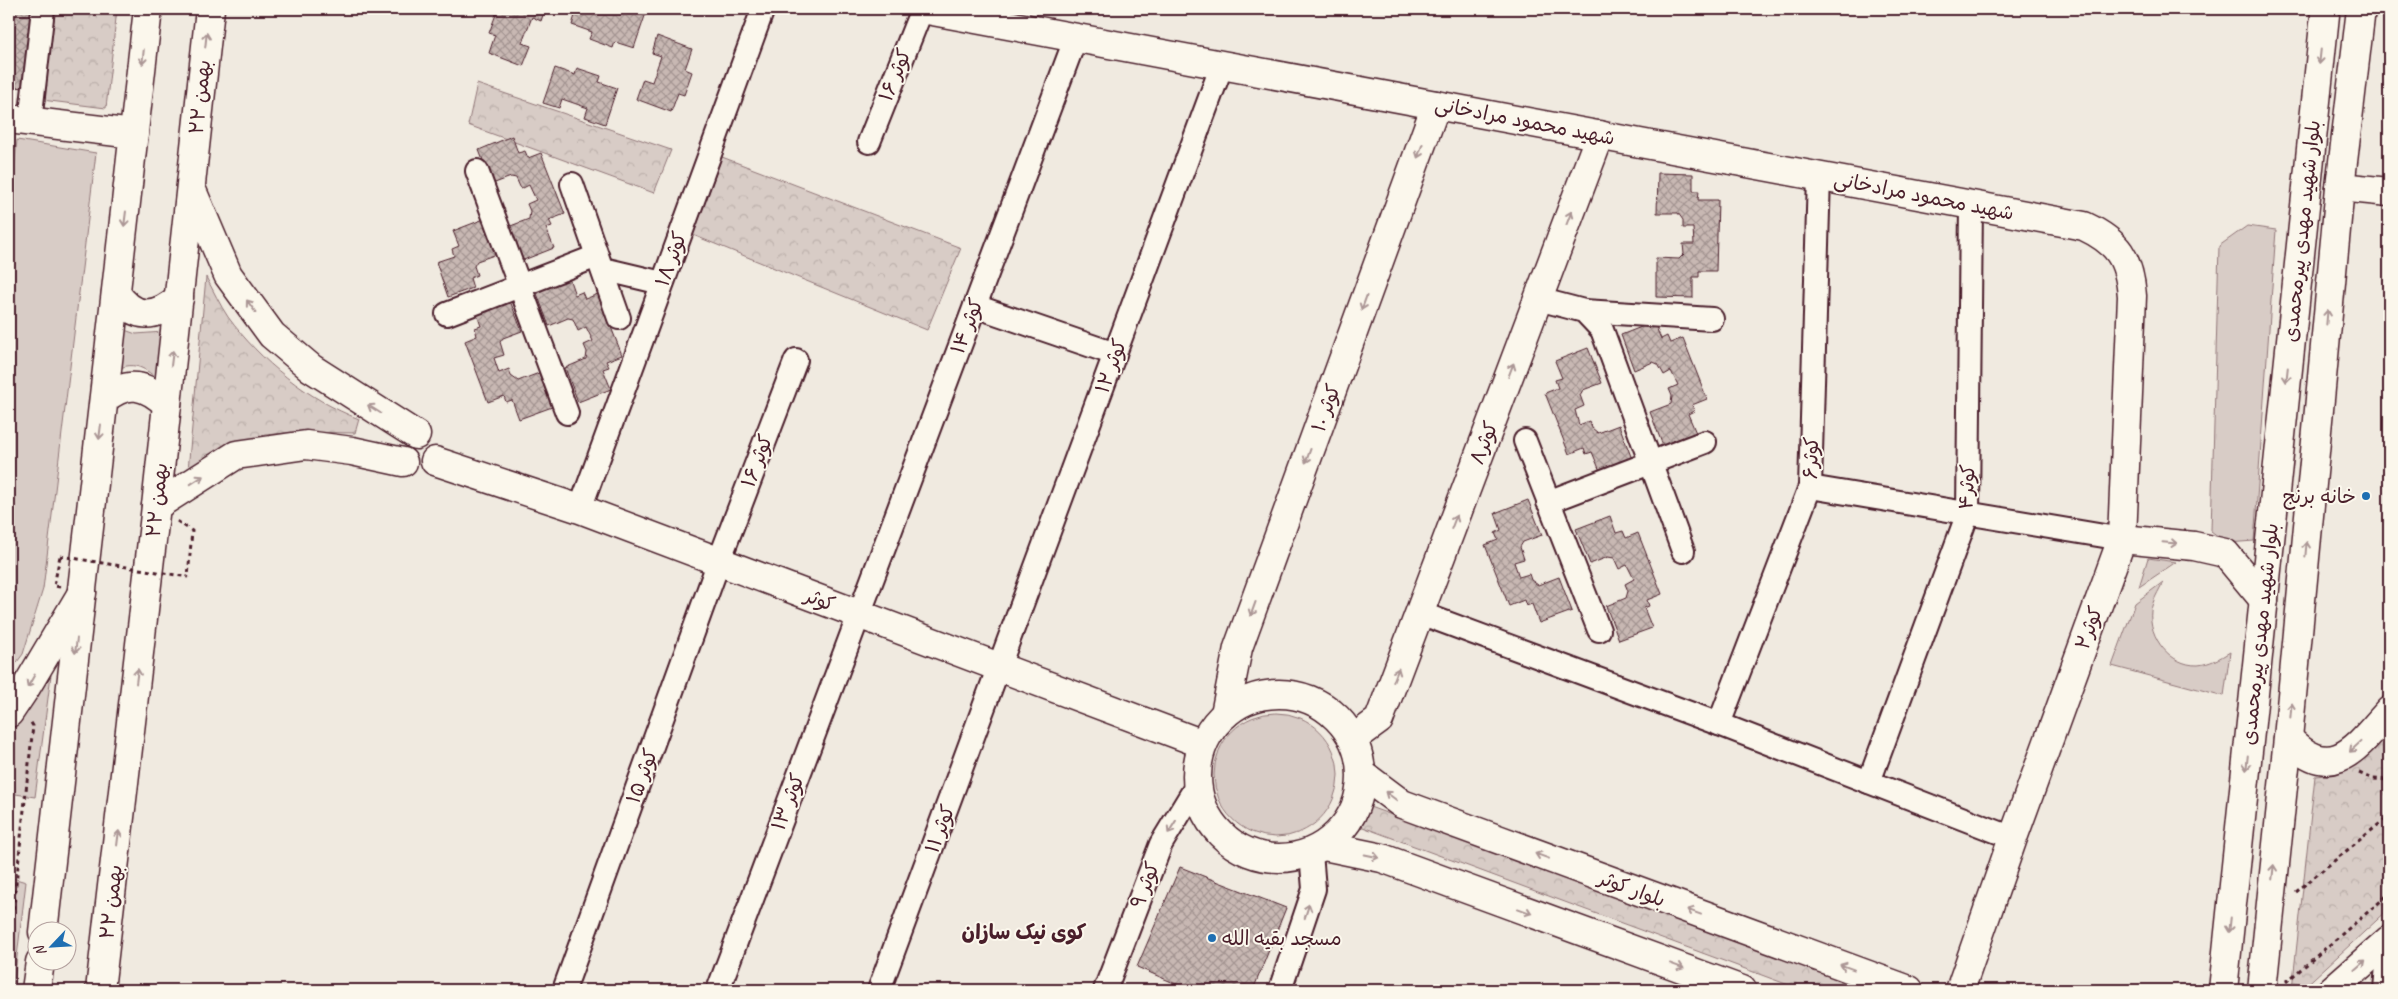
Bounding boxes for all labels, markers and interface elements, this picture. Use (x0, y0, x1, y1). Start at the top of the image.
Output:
one-way arrow (201, 32, 211, 48)
street label: کوثر ۱۶ (873, 45, 917, 105)
one-way arrow (138, 49, 148, 65)
one-way arrow (2316, 49, 2325, 65)
street label: ۲۲ بهمن (184, 58, 216, 136)
street label: شهید محمود مرادخانی (1433, 91, 1617, 151)
street label: بلوار شهید مهدی پیرمحمدی (2278, 119, 2326, 343)
one-way arrow (1415, 142, 1424, 158)
street label: شهید محمود مرادخانی (1832, 166, 2016, 226)
one-way arrow (120, 210, 130, 226)
one-way arrow (1565, 211, 1574, 226)
street label: کوثر ۱۸ (650, 228, 692, 290)
street label: کوثر ۱۴ (945, 295, 989, 357)
one-way arrow (1359, 295, 1368, 310)
one-way arrow (246, 299, 256, 313)
one-way arrow (2323, 309, 2332, 325)
street label: کوثر ۱۲ (1090, 335, 1132, 397)
one-way arrow (167, 350, 177, 366)
one-way arrow (1507, 363, 1516, 379)
one-way arrow (2282, 367, 2292, 383)
street label: کوثر ۱۰ (1306, 381, 1346, 435)
one-way arrow (368, 404, 382, 414)
street label: کوثر۸ (1464, 418, 1504, 468)
one-way arrow (95, 424, 105, 440)
street label: کوثر ۱۶ (736, 431, 778, 491)
street label: کوثر۶ (1798, 436, 1824, 480)
one-way arrow (1303, 448, 1312, 463)
street label: ۲۲ بهمن (141, 461, 173, 539)
street label: کوثر۴ (1953, 464, 1981, 510)
one-way arrow (190, 474, 204, 484)
place label: خانه برنج (2283, 484, 2356, 510)
marker: خانه برنج (2360, 490, 2372, 502)
one-way arrow (1450, 515, 1459, 531)
street label: بلوار شهید مهدی پیرمحمدی (2236, 522, 2284, 746)
one-way arrow (2162, 538, 2178, 548)
one-way arrow (2301, 541, 2311, 557)
street label: کوثر (799, 582, 839, 617)
one-way arrow (1248, 600, 1257, 616)
street label: کوثر۲ (2070, 603, 2108, 653)
one-way arrow (71, 638, 81, 654)
one-way arrow (1393, 667, 1402, 682)
one-way arrow (132, 668, 142, 684)
one-way arrow (25, 673, 35, 687)
one-way arrow (2286, 703, 2296, 719)
one-way arrow (2349, 741, 2362, 752)
street label: ۱۵ کوثر (621, 745, 663, 807)
one-way arrow (2242, 755, 2252, 771)
street label: کوثر ۱۳ (766, 770, 810, 834)
one-way arrow (1385, 791, 1398, 802)
street label: کوثر ۱۱ (919, 801, 961, 857)
one-way arrow (1166, 820, 1177, 834)
one-way arrow (113, 830, 123, 846)
one-way arrow (1535, 851, 1550, 860)
one-way arrow (1363, 852, 1379, 861)
street label: کوثر ۹ (1125, 858, 1165, 912)
street label: ۲۲ بهمن (94, 863, 128, 941)
one-way arrow (2268, 864, 2278, 880)
street label: بلوار کوثر (1593, 865, 1669, 913)
one-way arrow (1302, 903, 1312, 919)
one-way arrow (1517, 907, 1532, 916)
one-way arrow (1687, 907, 1703, 916)
one-way arrow (2225, 917, 2235, 933)
district label: کوی نیک سازان (962, 919, 1087, 945)
north arrow (28, 922, 78, 972)
place label: مسجد بقیه الله (1222, 926, 1342, 951)
marker: مسجد بقیه الله (1206, 932, 1218, 944)
text: N (30, 942, 50, 959)
one-way arrow (2354, 959, 2367, 971)
one-way arrow (1669, 962, 1685, 971)
one-way arrow (1840, 962, 1855, 971)

